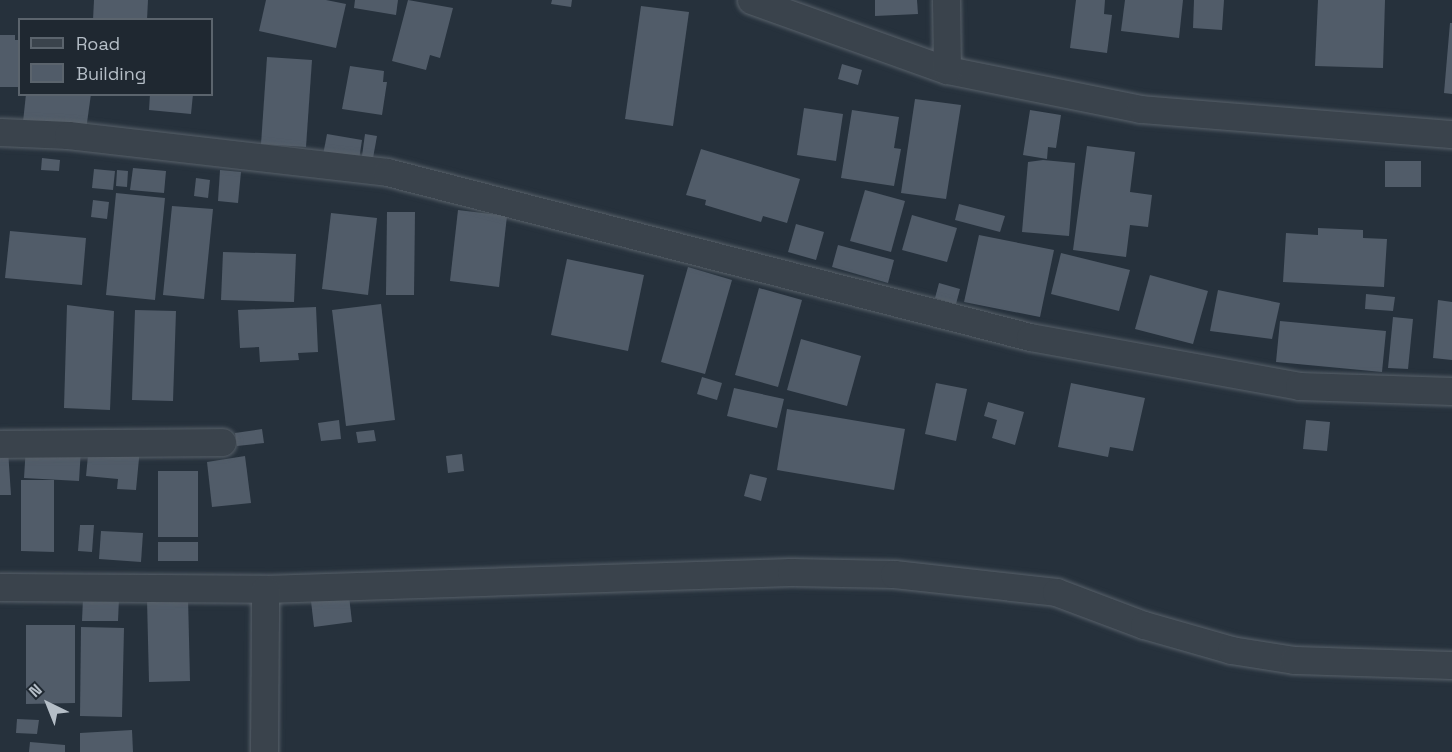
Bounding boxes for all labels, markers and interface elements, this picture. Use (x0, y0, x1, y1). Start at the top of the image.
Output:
legend (18, 18, 213, 96)
text: Road (76, 32, 120, 55)
text: Building (76, 62, 146, 85)
north arrow (18, 674, 78, 734)
text: N (24, 679, 46, 702)

